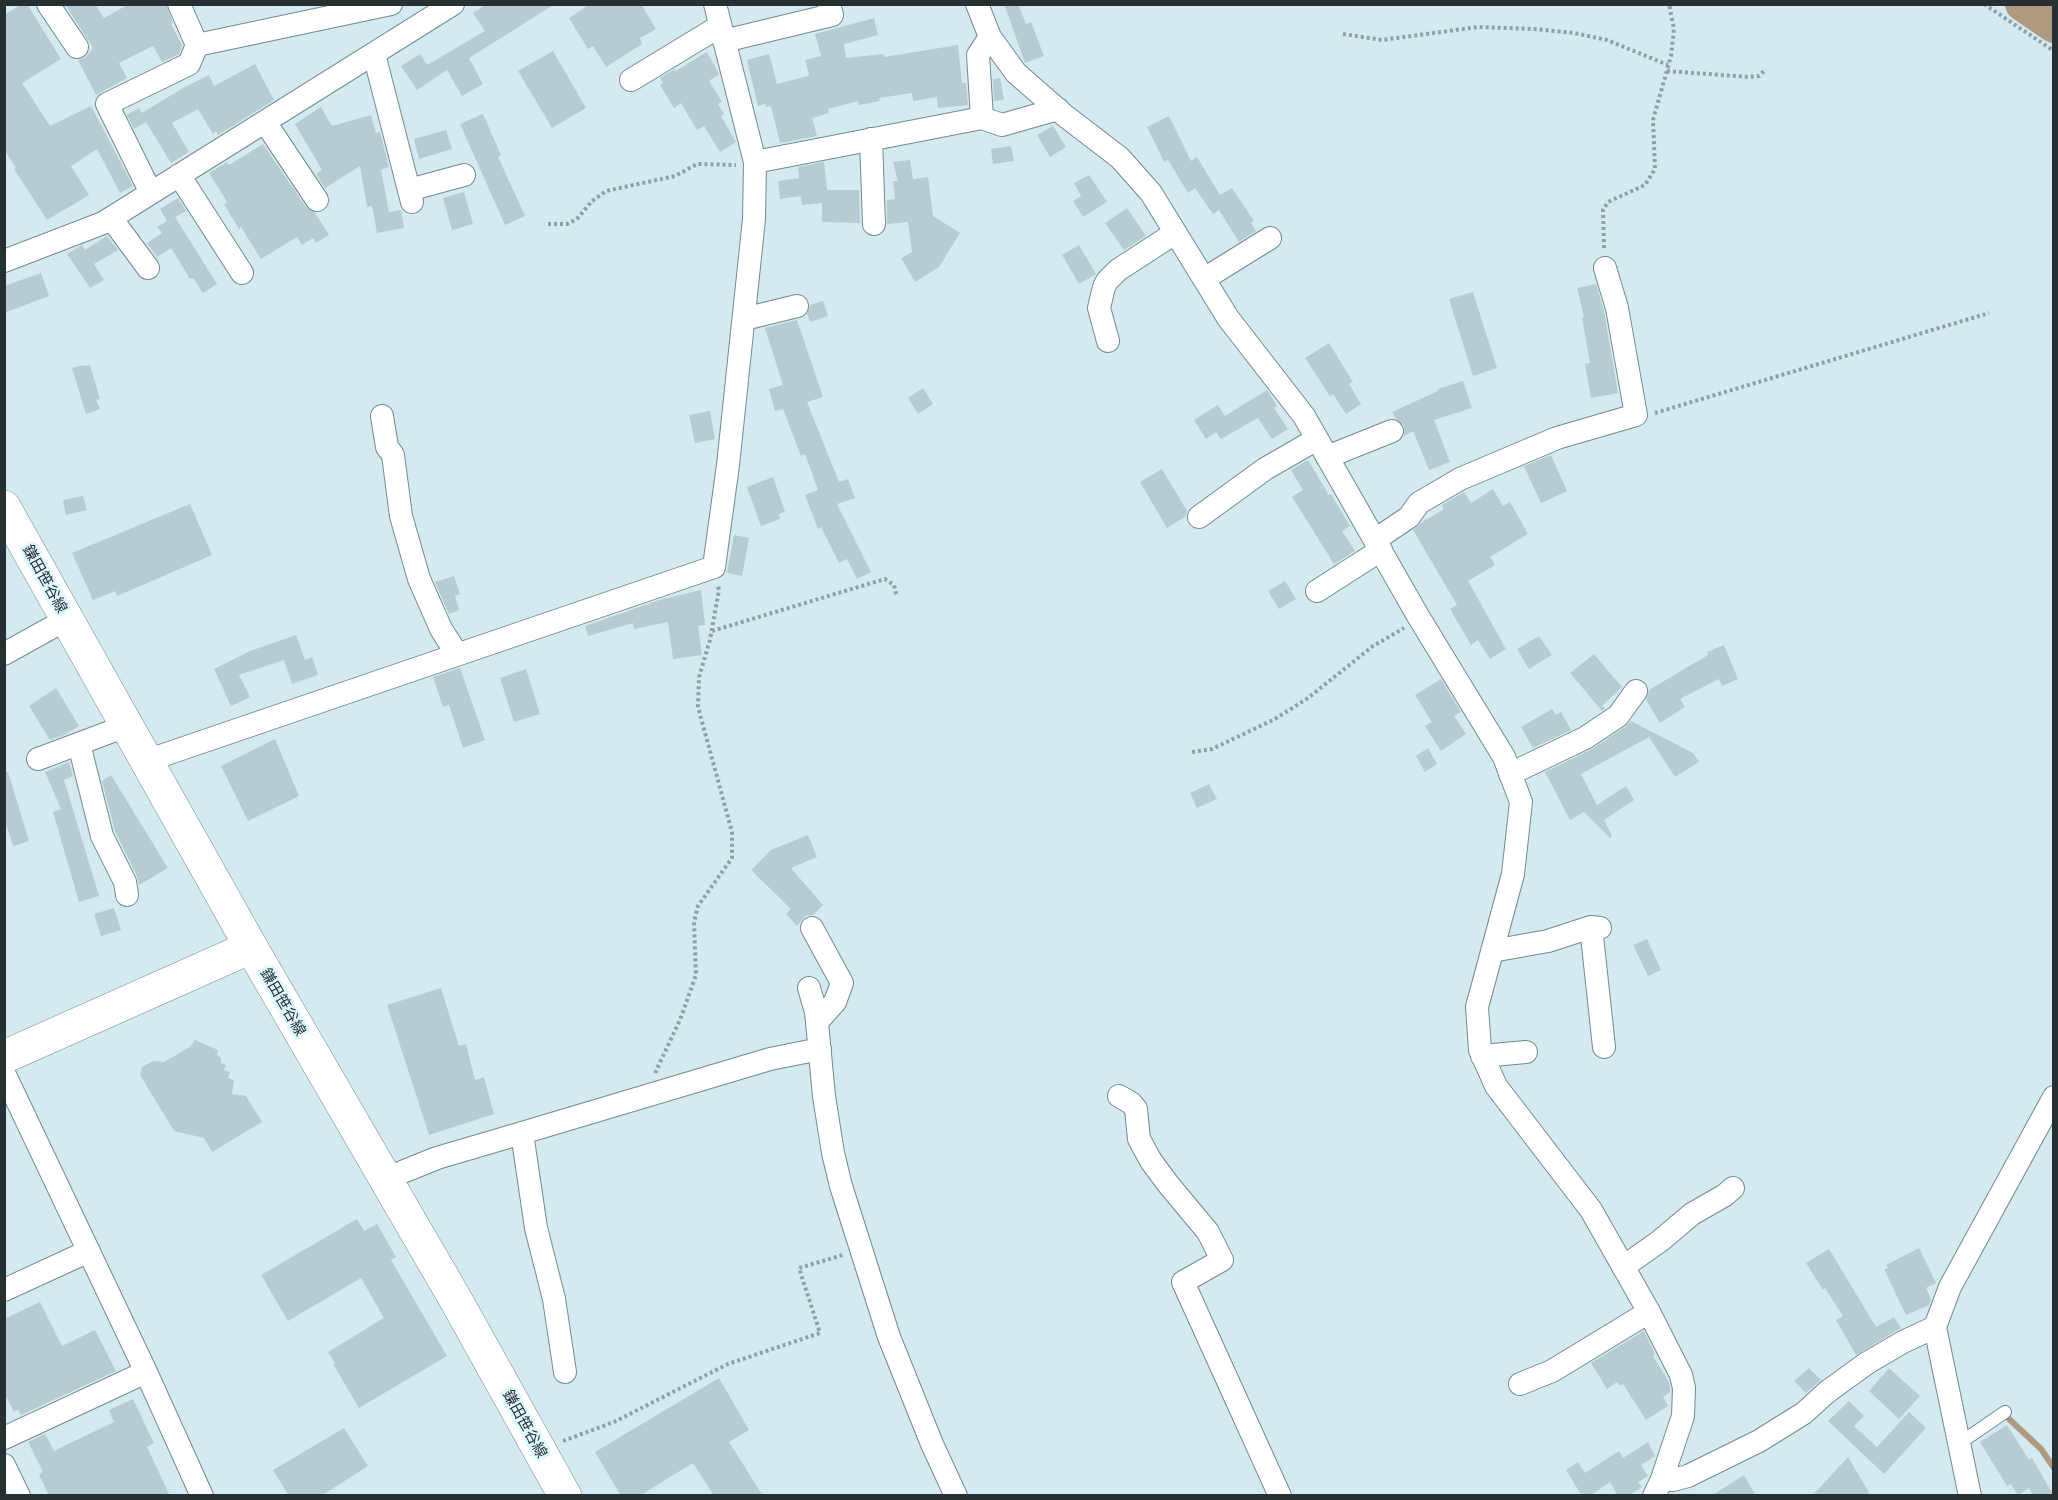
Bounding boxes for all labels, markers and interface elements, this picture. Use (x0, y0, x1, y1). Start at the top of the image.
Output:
street label: 鎌田笹谷線 (19, 542, 71, 616)
street label: 鎌田笹谷線 (256, 965, 310, 1039)
street label: 鎌田笹谷線 (499, 1387, 551, 1461)

